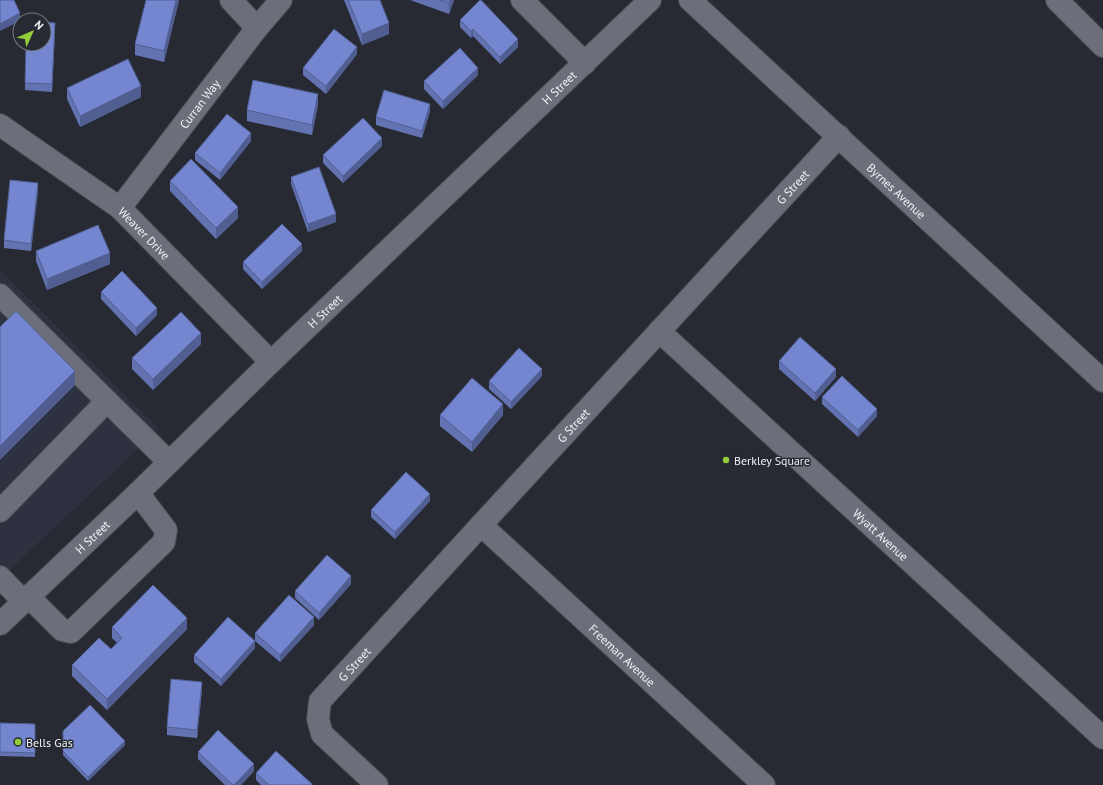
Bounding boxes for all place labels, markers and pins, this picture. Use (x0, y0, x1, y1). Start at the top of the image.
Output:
place label: Berkley Square (734, 453, 810, 468)
marker: Berkley Square (721, 455, 731, 465)
place label: Bells Gas (26, 735, 73, 750)
marker: Bells Gas (13, 737, 23, 747)

